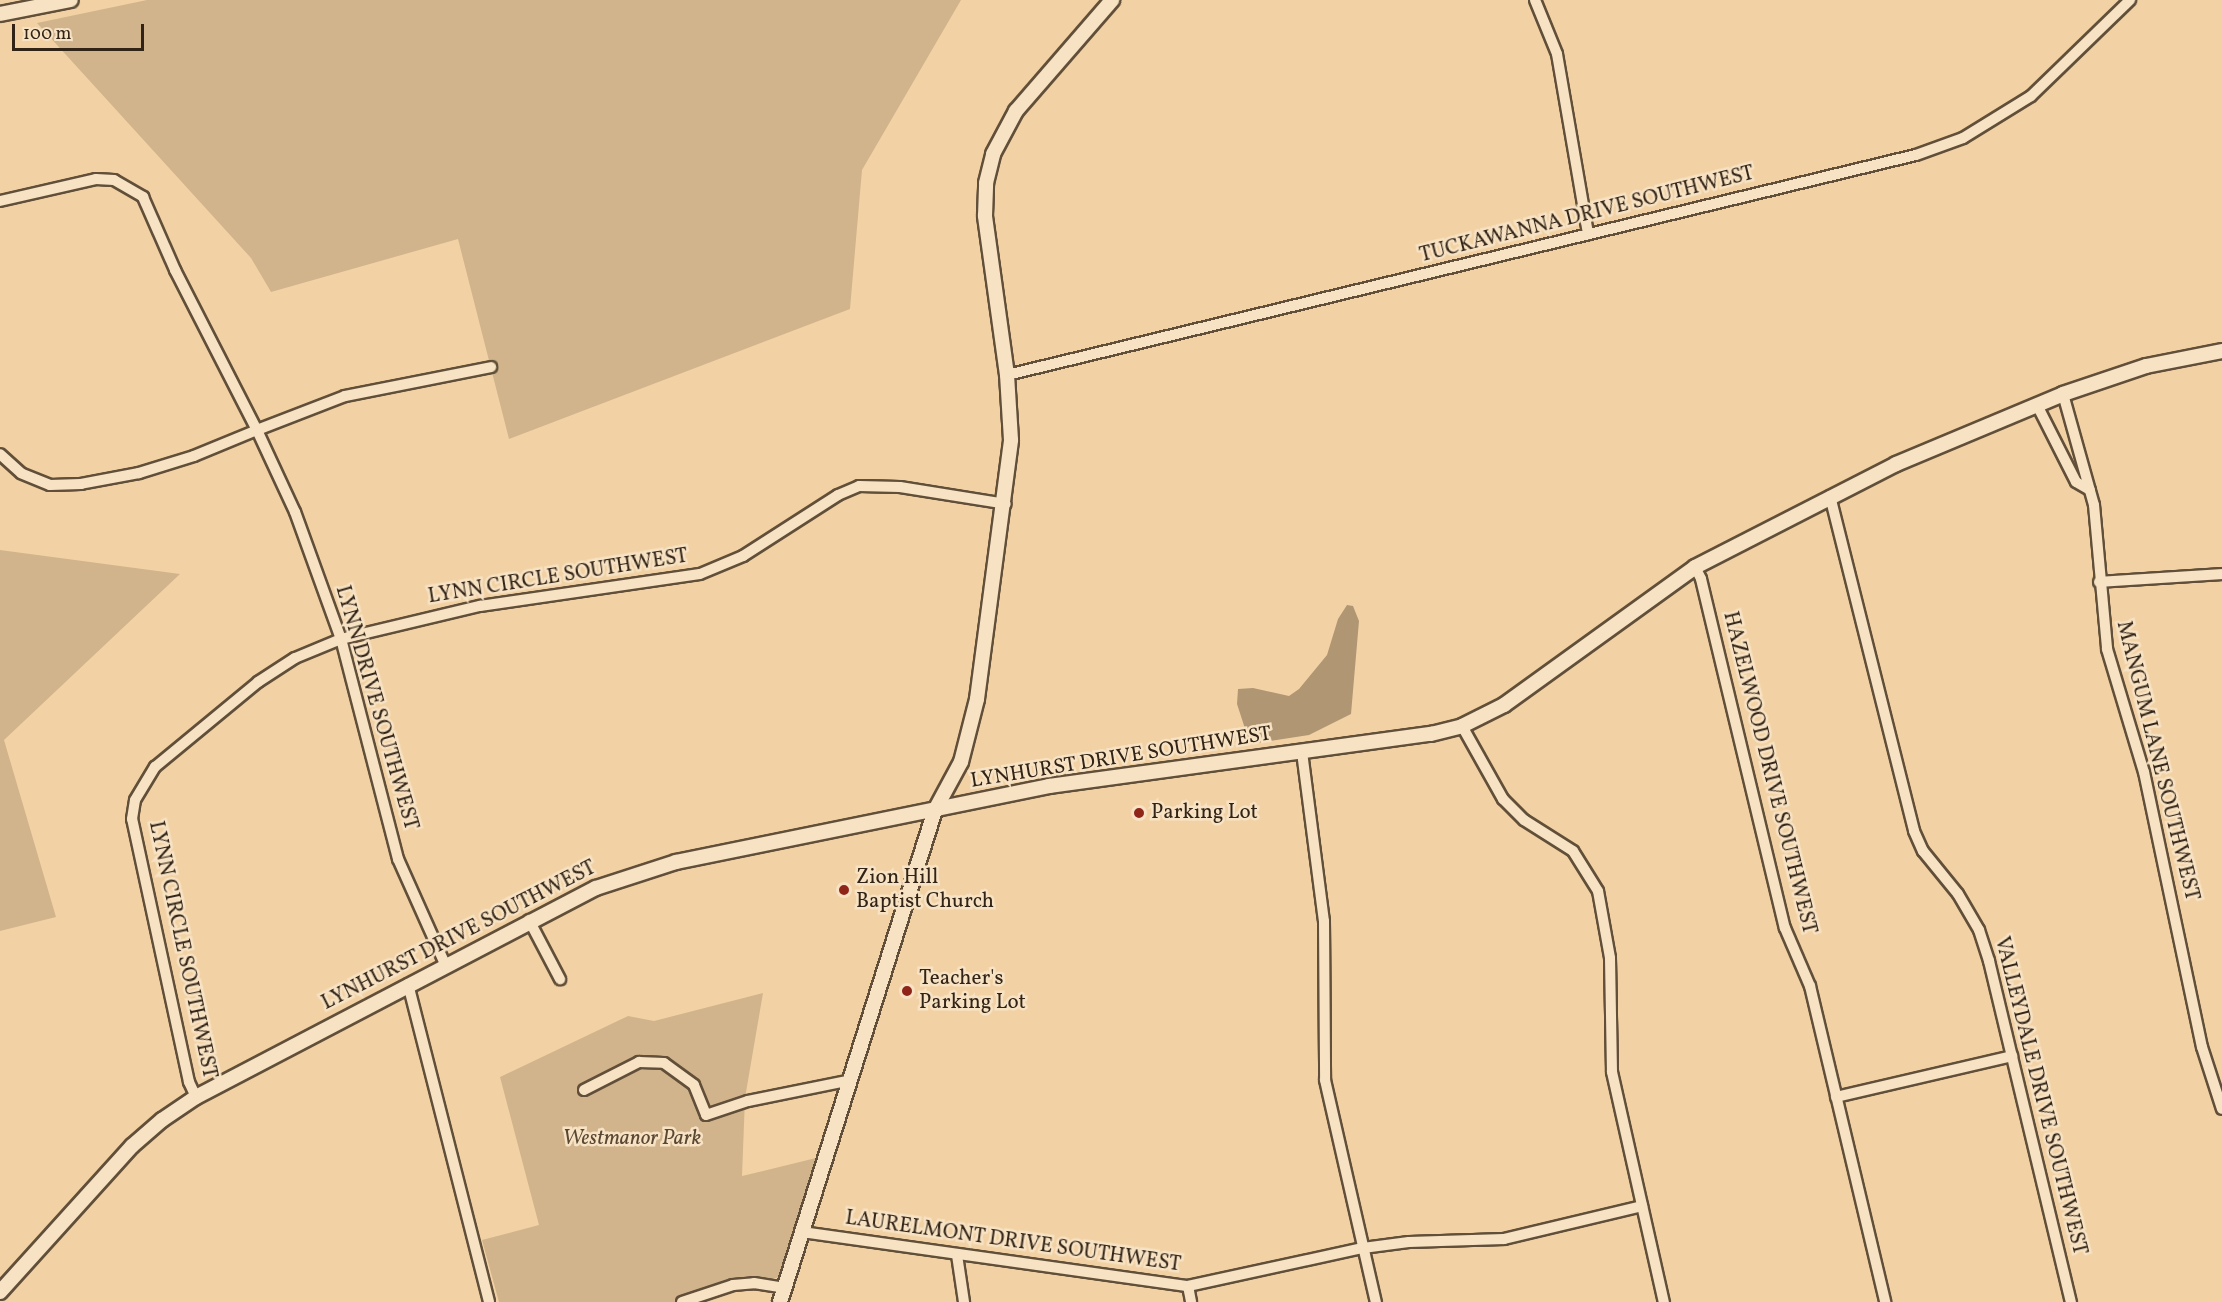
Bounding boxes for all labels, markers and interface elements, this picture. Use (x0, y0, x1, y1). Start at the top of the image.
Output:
scale bar (15, 12, 147, 50)
text: 100 m (23, 22, 72, 47)
street label: TUCKAWANNA DRIVE SOUTHWEST (1417, 161, 1757, 269)
street label: LYNN CIRCLE SOUTHWEST (426, 544, 690, 610)
street label: LYNN DRIVE SOUTHWEST (329, 583, 423, 833)
street label: HAZELWOOD DRIVE SOUTHWEST (1717, 609, 1821, 937)
street label: MANGUM LANE SOUTHWEST (2110, 618, 2204, 904)
street label: LYNHURST DRIVE SOUTHWEST (968, 722, 1274, 794)
place label: Parking Lot (1151, 800, 1258, 826)
marker: Parking Lot (1132, 806, 1146, 820)
street label: LYNN CIRCLE SOUTHWEST (142, 819, 222, 1081)
street label: LYNHURST DRIVE SOUTHWEST (317, 856, 601, 1016)
place label: Zion Hill Baptist Church (856, 865, 994, 915)
marker: Zion Hill Baptist Church (837, 883, 851, 897)
street label: VALLEYDALE DRIVE SOUTHWEST (1988, 934, 2092, 1258)
place label: Teacher's Parking Lot (919, 966, 1026, 1016)
marker: Teacher's Parking Lot (900, 984, 914, 998)
park label: Westmanor Park (563, 1126, 701, 1152)
street label: LAURELMONT DRIVE SOUTHWEST (843, 1206, 1183, 1278)

